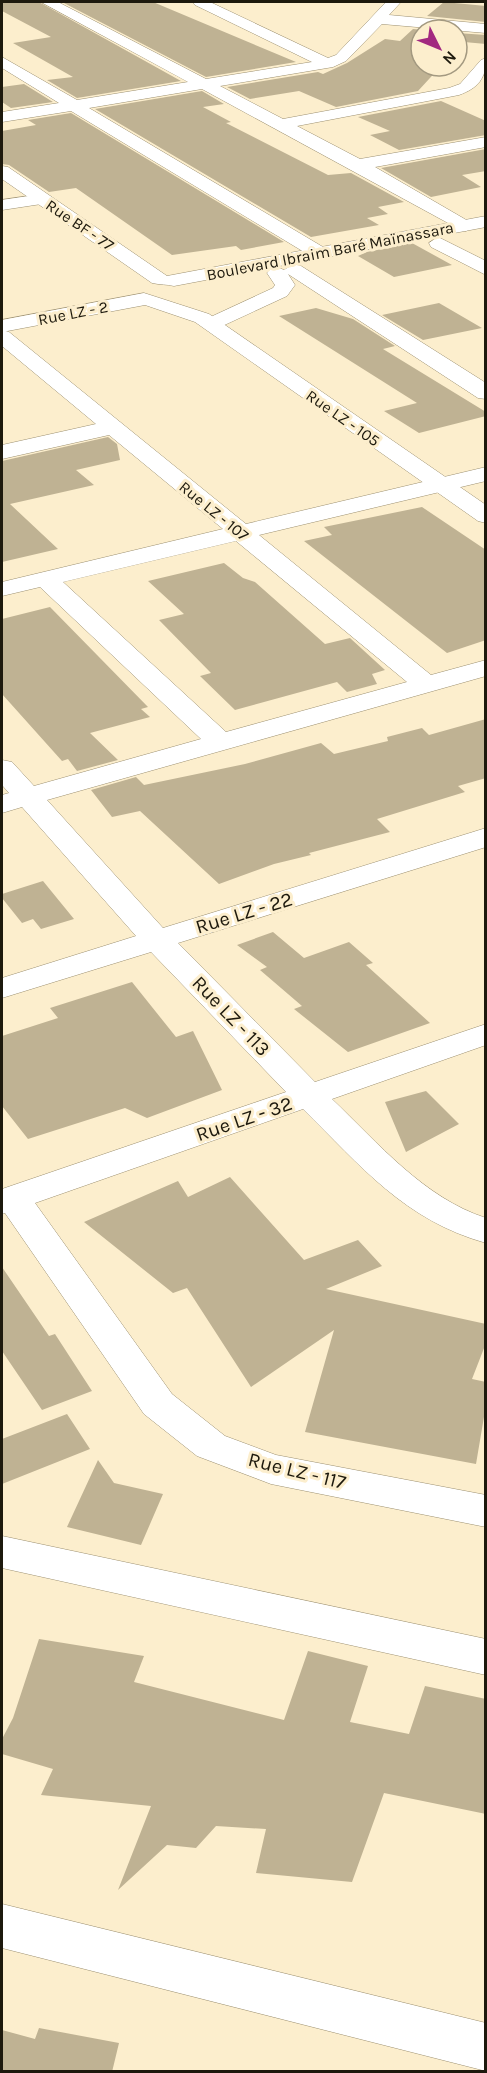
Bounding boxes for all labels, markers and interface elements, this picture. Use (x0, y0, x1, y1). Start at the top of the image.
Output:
north arrow (409, 18, 469, 78)
text: N (439, 47, 460, 69)
street label: Rue BF - 77 (42, 195, 118, 255)
street label: Boulevard Ibraim Baré Maïnassara (205, 218, 455, 284)
street label: Rue LZ - 2 (36, 297, 110, 329)
street label: Rue LZ - 105 (303, 386, 383, 450)
street label: Rue LZ - 107 (175, 477, 253, 545)
street label: Rue LZ - 22 (193, 887, 295, 939)
street label: Rue LZ - 113 (187, 971, 275, 1061)
street label: Rue LZ - 32 (193, 1092, 295, 1146)
street label: Rue LZ - 117 (246, 1448, 349, 1494)

